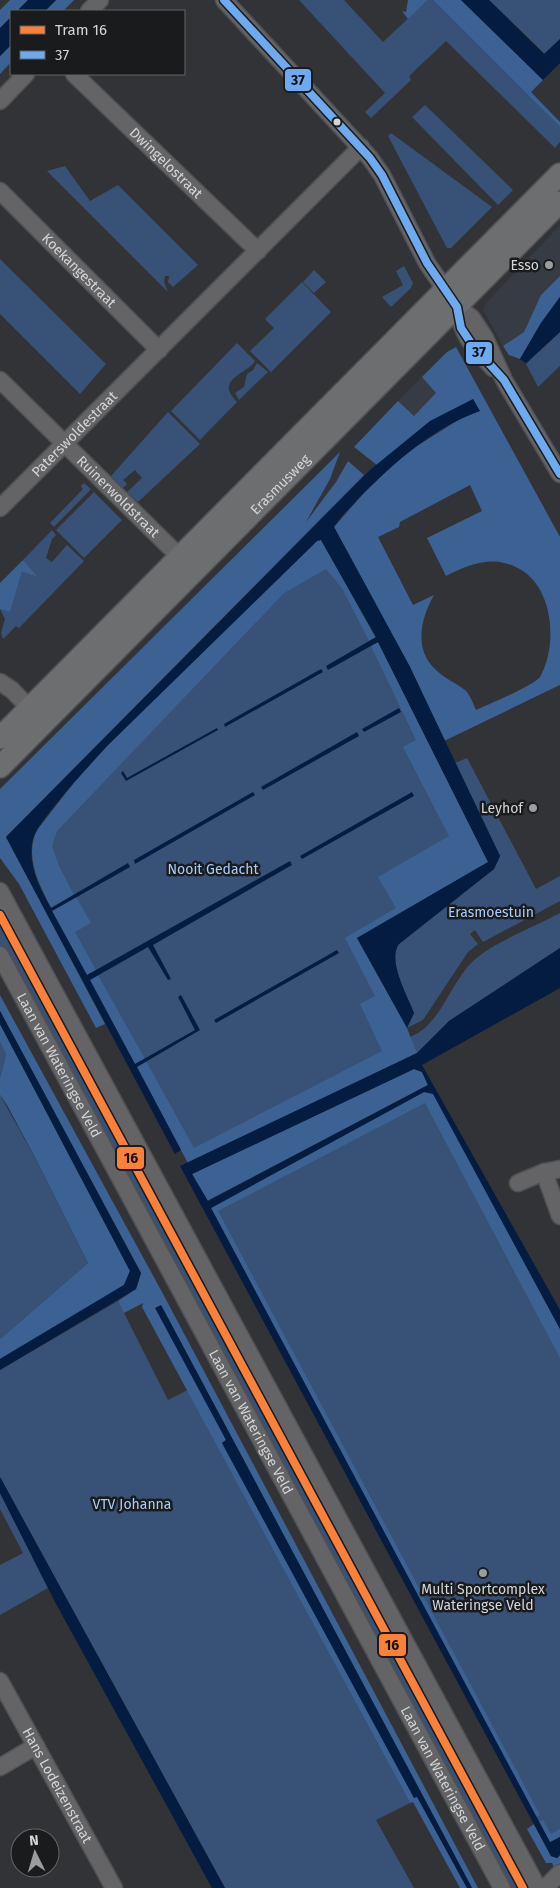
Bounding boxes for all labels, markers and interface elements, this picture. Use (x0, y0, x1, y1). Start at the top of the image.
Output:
legend (10, 10, 185, 75)
text: Tram 16 (55, 21, 107, 39)
text: 37 (55, 46, 69, 64)
line badge: 37 (284, 68, 312, 92)
text: 37 (290, 72, 305, 89)
unlabelled marker (332, 117, 342, 127)
street label: Dwingelostraat (126, 124, 207, 203)
street label: Koekangestraat (38, 230, 120, 312)
place label: Esso (510, 257, 539, 274)
marker: Esso (543, 259, 555, 271)
line badge: 37 (465, 341, 493, 365)
text: 37 (471, 344, 486, 361)
street label: Paterswoldestraat (28, 387, 122, 481)
street label: Erasmusweg (247, 451, 314, 518)
street label: Ruinerwoldstraat (73, 452, 164, 542)
place label: Leyhof (481, 800, 524, 817)
marker: Leyhof (527, 802, 539, 814)
park label: Nooit Gedacht (167, 861, 259, 878)
park label: Erasmoestuin (448, 904, 534, 921)
street label: Laan van Wateringse Veld (13, 990, 105, 1141)
line badge: 16 (116, 1146, 145, 1170)
text: 16 (124, 1150, 138, 1167)
street label: Laan van Wateringse Veld (205, 1347, 296, 1497)
park label: VTV Johanna (93, 1496, 171, 1513)
marker: Multi Sportcomplex Wateringse Veld (477, 1567, 489, 1579)
place label: Multi Sportcomplex Wateringse Veld (421, 1581, 545, 1614)
line badge: 16 (378, 1633, 407, 1657)
text: 16 (385, 1637, 399, 1654)
street label: Laan van Wateringse Veld (397, 1703, 488, 1854)
street label: Hans Lodeizenstraat (18, 1725, 96, 1847)
north arrow (10, 1828, 60, 1878)
text: N (29, 1832, 39, 1849)

